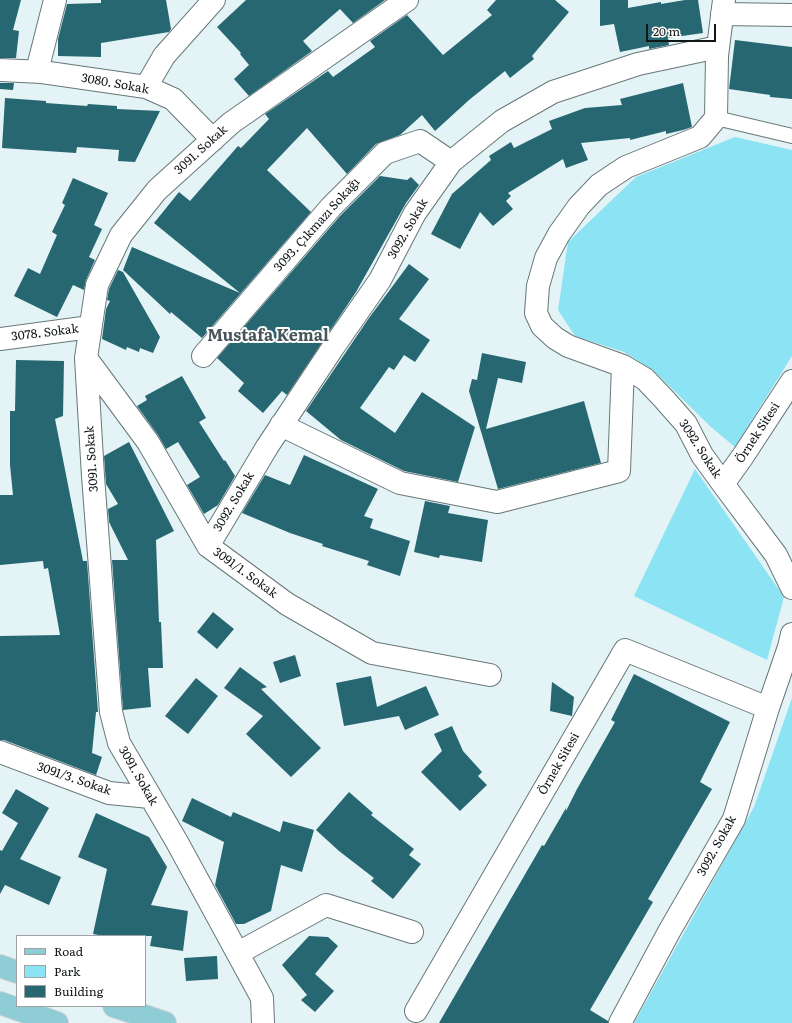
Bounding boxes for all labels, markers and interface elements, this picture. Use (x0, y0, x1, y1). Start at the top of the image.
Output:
scale bar (648, 16, 718, 42)
text: 20 m (653, 22, 680, 40)
street label: 3080. Sokak (80, 71, 150, 97)
street label: 3091. Sokak (172, 123, 230, 177)
street label: 3093. Çıkmazı Sokağı (271, 175, 363, 275)
street label: 3092. Sokak (385, 196, 431, 262)
street label: 3078. Sokak (11, 322, 79, 344)
district label: Mustafa Kemal (207, 326, 329, 346)
street label: Örnek Sitesi (733, 400, 783, 466)
street label: 3092. Sokak (676, 417, 724, 481)
street label: 3091. Sokak (83, 426, 101, 492)
street label: 3092. Sokak (211, 470, 257, 534)
street label: 3091/1. Sokak (210, 545, 280, 601)
street label: Örnek Sitesi (535, 730, 583, 798)
street label: 3091. Sokak (115, 744, 161, 808)
street label: 3091/3. Sokak (35, 760, 113, 798)
street label: 3092. Sokak (694, 813, 740, 879)
legend (16, 935, 146, 1007)
text: Road (54, 942, 83, 960)
text: Park (54, 962, 80, 980)
text: Building (54, 982, 103, 1000)

